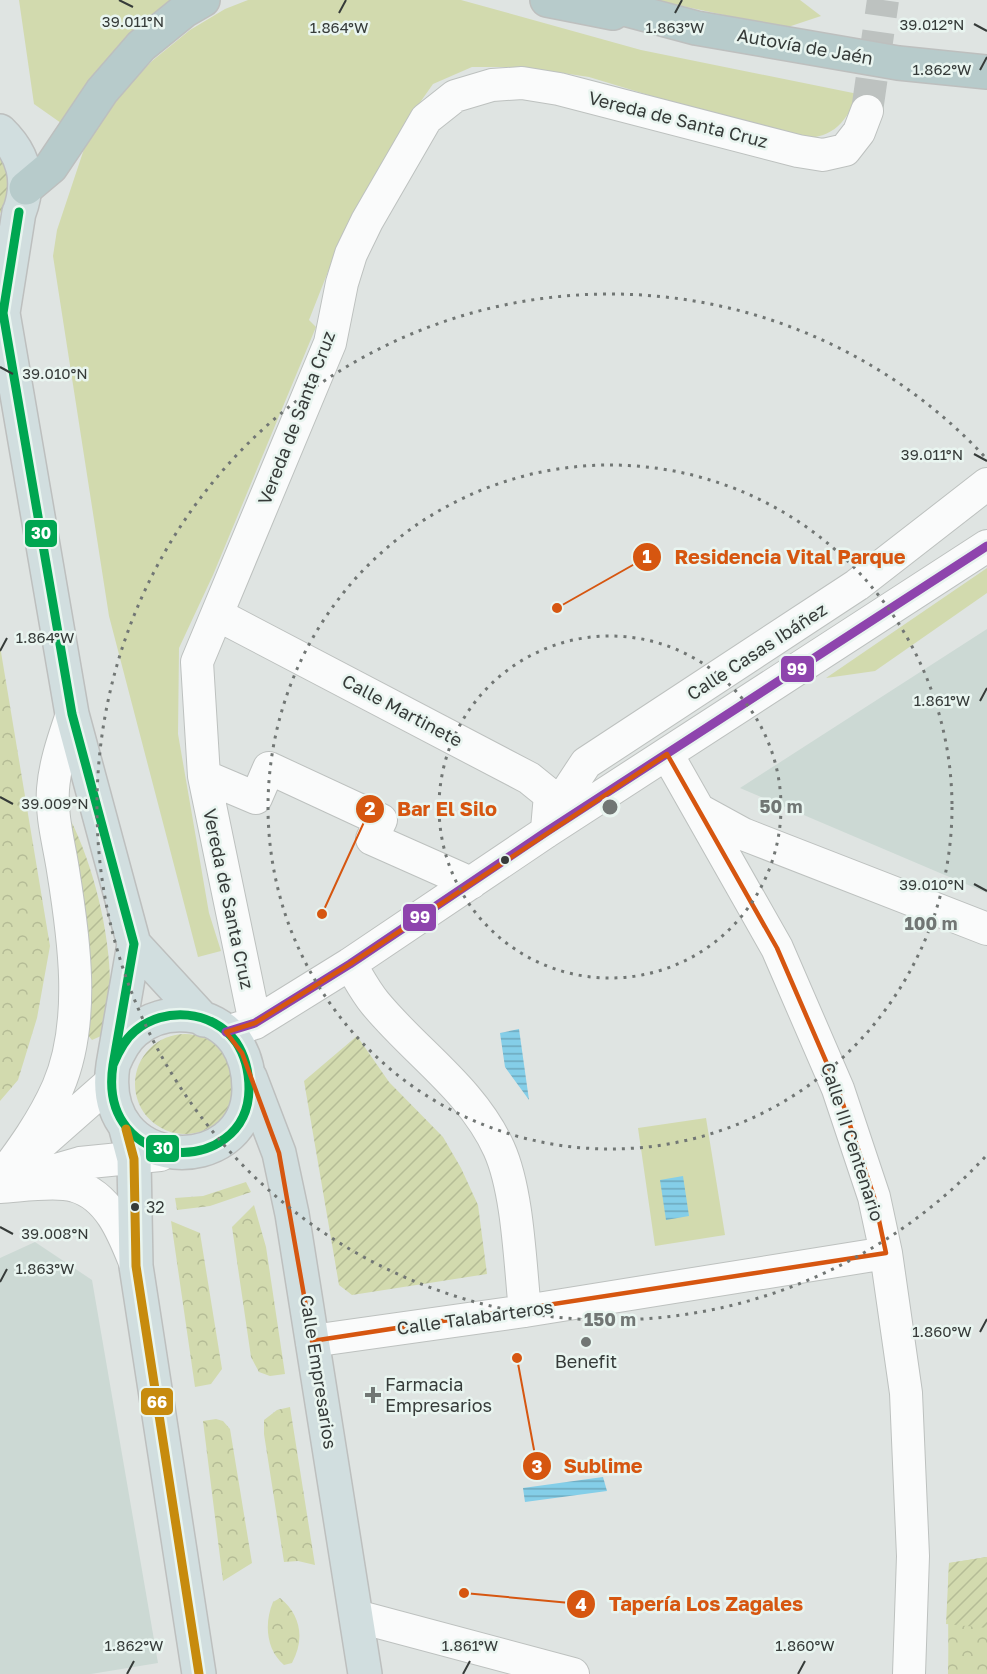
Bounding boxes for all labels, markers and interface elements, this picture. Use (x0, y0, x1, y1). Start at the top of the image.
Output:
text: 39.011°N (102, 12, 164, 30)
text: 39.012°N (900, 15, 964, 33)
text: 1.864°W (310, 18, 368, 36)
text: 1.863°W (645, 18, 705, 36)
street label: Autovía de Jaén (736, 23, 875, 69)
text: 1.862°W (913, 60, 971, 78)
street label: Vereda de Santa Cruz (586, 86, 770, 152)
street label: Vereda de Santa Cruz (253, 328, 339, 508)
text: 39.010°N (22, 364, 88, 382)
text: 39.011°N (901, 445, 963, 463)
line badge: 30 (24, 519, 58, 548)
text: 30 (31, 523, 51, 543)
callout: Residencia Vital Parque (632, 538, 917, 576)
text: Residencia Vital Parque (674, 544, 906, 568)
text: 1 (642, 545, 652, 567)
street label: Calle Casas Ibáñez (682, 598, 831, 705)
text: 1.864°W (16, 628, 74, 646)
line badge: 99 (780, 655, 815, 683)
text: 99 (787, 659, 807, 679)
street label: Calle Martinete (339, 669, 466, 751)
text: 1.861°W (914, 691, 970, 709)
callout: Bar El Silo (355, 790, 509, 828)
text: 39.009°N (21, 794, 89, 812)
text: 50 m (760, 795, 802, 817)
text: Bar El Silo (397, 796, 497, 820)
text: 2 (365, 797, 376, 819)
centre of rings (600, 797, 620, 817)
street label: Vereda de Santa Cruz (199, 806, 259, 991)
unlabelled marker (499, 854, 511, 866)
text: 39.010°N (899, 875, 965, 893)
line badge: 99 (402, 903, 437, 932)
text: 99 (410, 907, 430, 927)
text: 100 m (905, 912, 957, 934)
street label: Calle III Centenario (817, 1060, 889, 1224)
line badge: 30 (145, 1134, 180, 1163)
text: 30 (153, 1138, 173, 1158)
place label: 32 (146, 1197, 165, 1217)
marker: 32 (129, 1201, 141, 1213)
text: 39.008°N (21, 1224, 89, 1242)
text: 1.863°W (15, 1259, 75, 1277)
street label: Calle Empresarios (296, 1293, 342, 1451)
street label: Calle Talabarteros (395, 1295, 555, 1339)
text: 150 m (584, 1308, 636, 1330)
text: 1.860°W (912, 1322, 972, 1340)
marker: Benefit (579, 1335, 593, 1349)
place label: Benefit (555, 1350, 617, 1372)
place label: Farmacia Empresarios (385, 1373, 492, 1416)
line badge: 66 (140, 1387, 174, 1416)
marker: Farmacia Empresarios (366, 1388, 380, 1402)
text: 66 (147, 1392, 167, 1412)
callout: Sublime (522, 1447, 655, 1485)
text: Sublime (563, 1453, 643, 1477)
text: 3 (532, 1455, 543, 1477)
callout: Tapería Los Zagales (566, 1585, 815, 1623)
text: Tapería Los Zagales (609, 1591, 803, 1615)
text: 4 (575, 1593, 587, 1615)
text: 1.862°W (105, 1636, 163, 1654)
text: 1.861°W (442, 1636, 498, 1654)
text: 1.860°W (775, 1636, 835, 1654)

